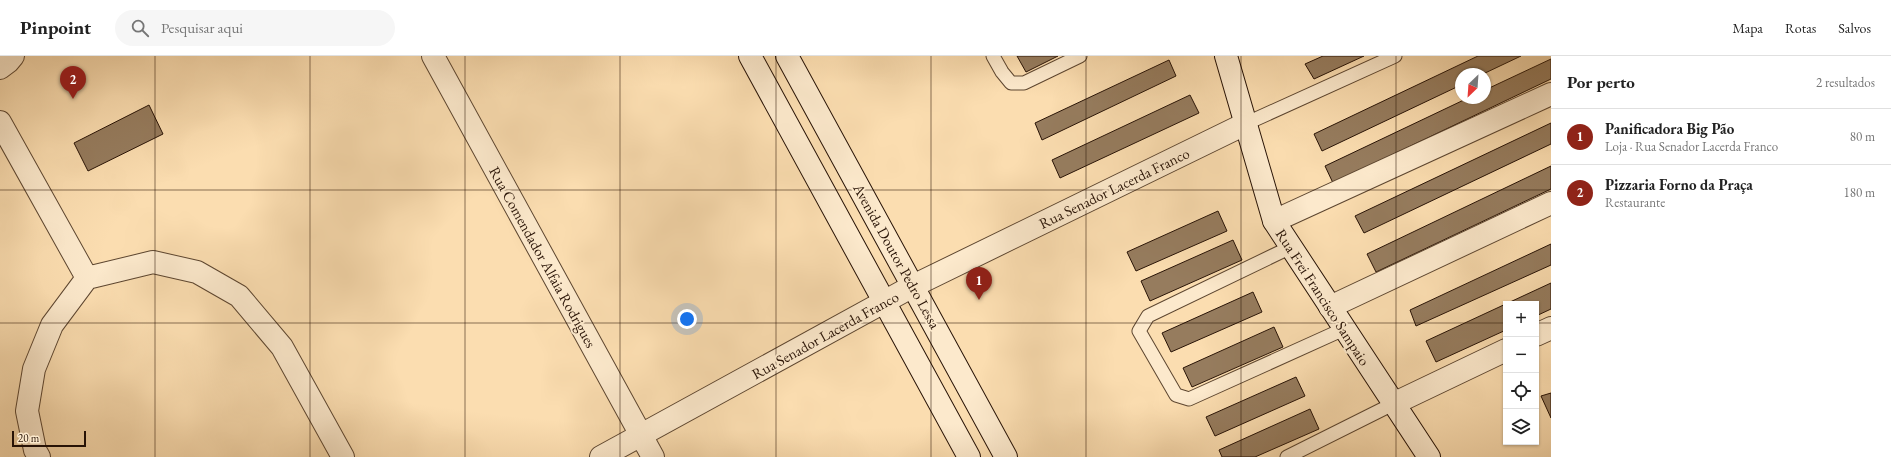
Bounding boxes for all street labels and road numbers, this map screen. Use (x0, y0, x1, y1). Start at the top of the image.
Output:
street label: Rua Senador Lacerda Franco (1036, 143, 1192, 233)
street label: Rua Comendador Alfaia Rodrigues (485, 163, 601, 351)
street label: Avenida Doutor Pedro Lessa (849, 179, 945, 332)
street label: Rua Frei Francisco Sampaio (1272, 225, 1374, 369)
street label: Rua Senador Lacerda Franco (748, 287, 902, 383)

